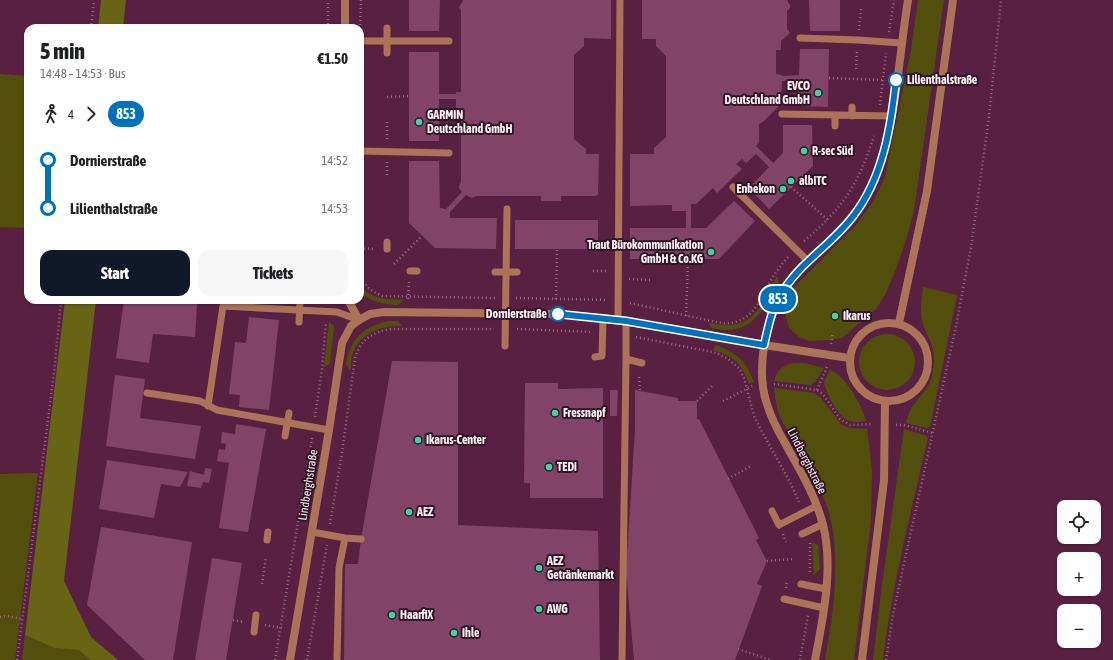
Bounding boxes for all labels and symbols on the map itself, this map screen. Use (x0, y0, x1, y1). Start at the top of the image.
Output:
marker: Lilienthalstraße (888, 72, 904, 88)
place label: Lilienthalstraße (907, 73, 978, 87)
place label: EVCO Deutschland GmbH (725, 79, 810, 107)
marker: EVCO Deutschland GmbH (813, 88, 823, 98)
place label: GARMIN Deutschland GmbH (427, 108, 513, 136)
marker: GARMIN Deutschland GmbH (414, 117, 424, 127)
place label: R-sec Süd (812, 144, 854, 158)
marker: R-sec Süd (799, 146, 809, 156)
place label: albiTC (799, 174, 827, 188)
marker: albiTC (786, 176, 796, 186)
place label: Enbekon (736, 182, 775, 196)
marker: Enbekon (778, 184, 788, 194)
place label: Traut Bürokommunikation GmbH & Co.KG (587, 238, 704, 266)
marker: Traut Bürokommunikation GmbH & Co.KG (706, 247, 716, 257)
line badge: 853 (755, 286, 801, 312)
marker: Dornierstraße (550, 306, 566, 322)
place label: Dornierstraße (486, 307, 548, 321)
place label: Ikarus (843, 309, 871, 323)
marker: Ikarus (830, 311, 840, 321)
place label: Fressnapf (563, 406, 606, 420)
marker: Fressnapf (550, 408, 560, 418)
street label: Lindberghstraße (784, 426, 830, 496)
place label: Ikarus-Center (426, 433, 486, 447)
marker: Ikarus-Center (413, 435, 423, 445)
street label: Lindberghstraße (295, 448, 321, 522)
place label: TEDi (557, 460, 577, 474)
marker: TEDi (544, 462, 554, 472)
place label: AEZ (416, 505, 434, 519)
marker: AEZ (404, 507, 414, 517)
place label: AEZ Getränkemarkt (546, 554, 614, 582)
marker: AEZ Getränkemarkt (534, 563, 544, 573)
place label: AWG (546, 602, 568, 616)
marker: AWG (534, 604, 544, 614)
place label: HaarfiX (400, 608, 434, 622)
marker: HaarfiX (387, 610, 397, 620)
place label: Ihle (462, 626, 480, 640)
marker: Ihle (449, 628, 459, 638)

